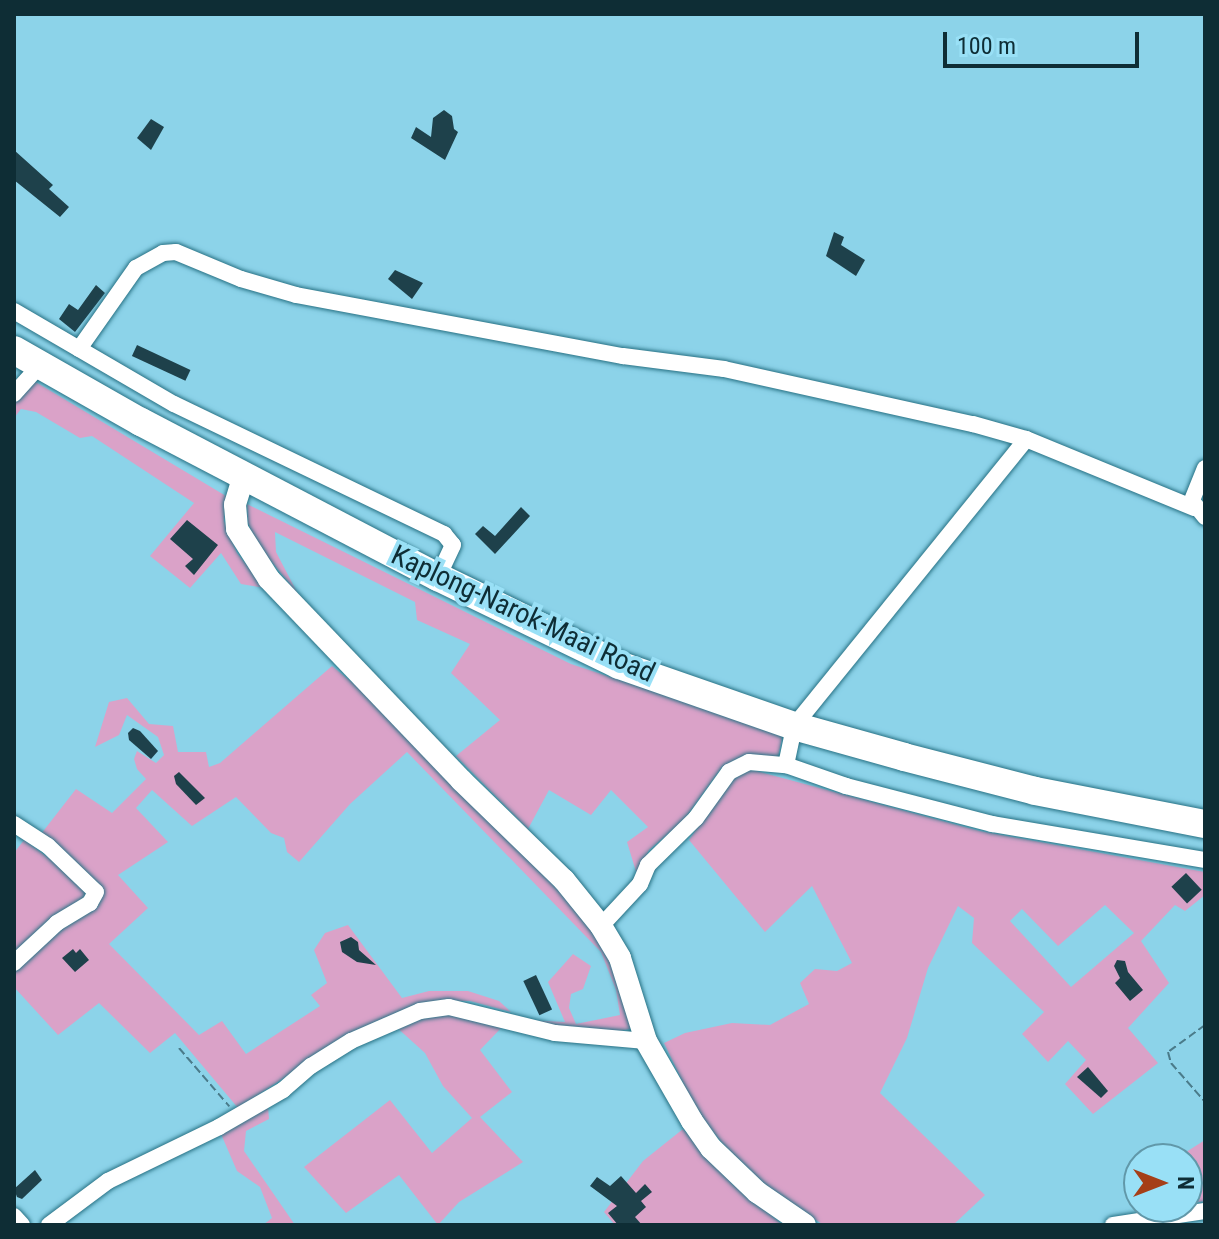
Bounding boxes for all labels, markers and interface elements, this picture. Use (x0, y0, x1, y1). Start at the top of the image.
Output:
scale bar (947, 16, 1143, 66)
text: 100 m (957, 32, 1016, 60)
street label: Kaplong-Narok-Maai Road (386, 538, 660, 690)
north arrow (1123, 1143, 1203, 1223)
text: N (1173, 1176, 1198, 1190)

